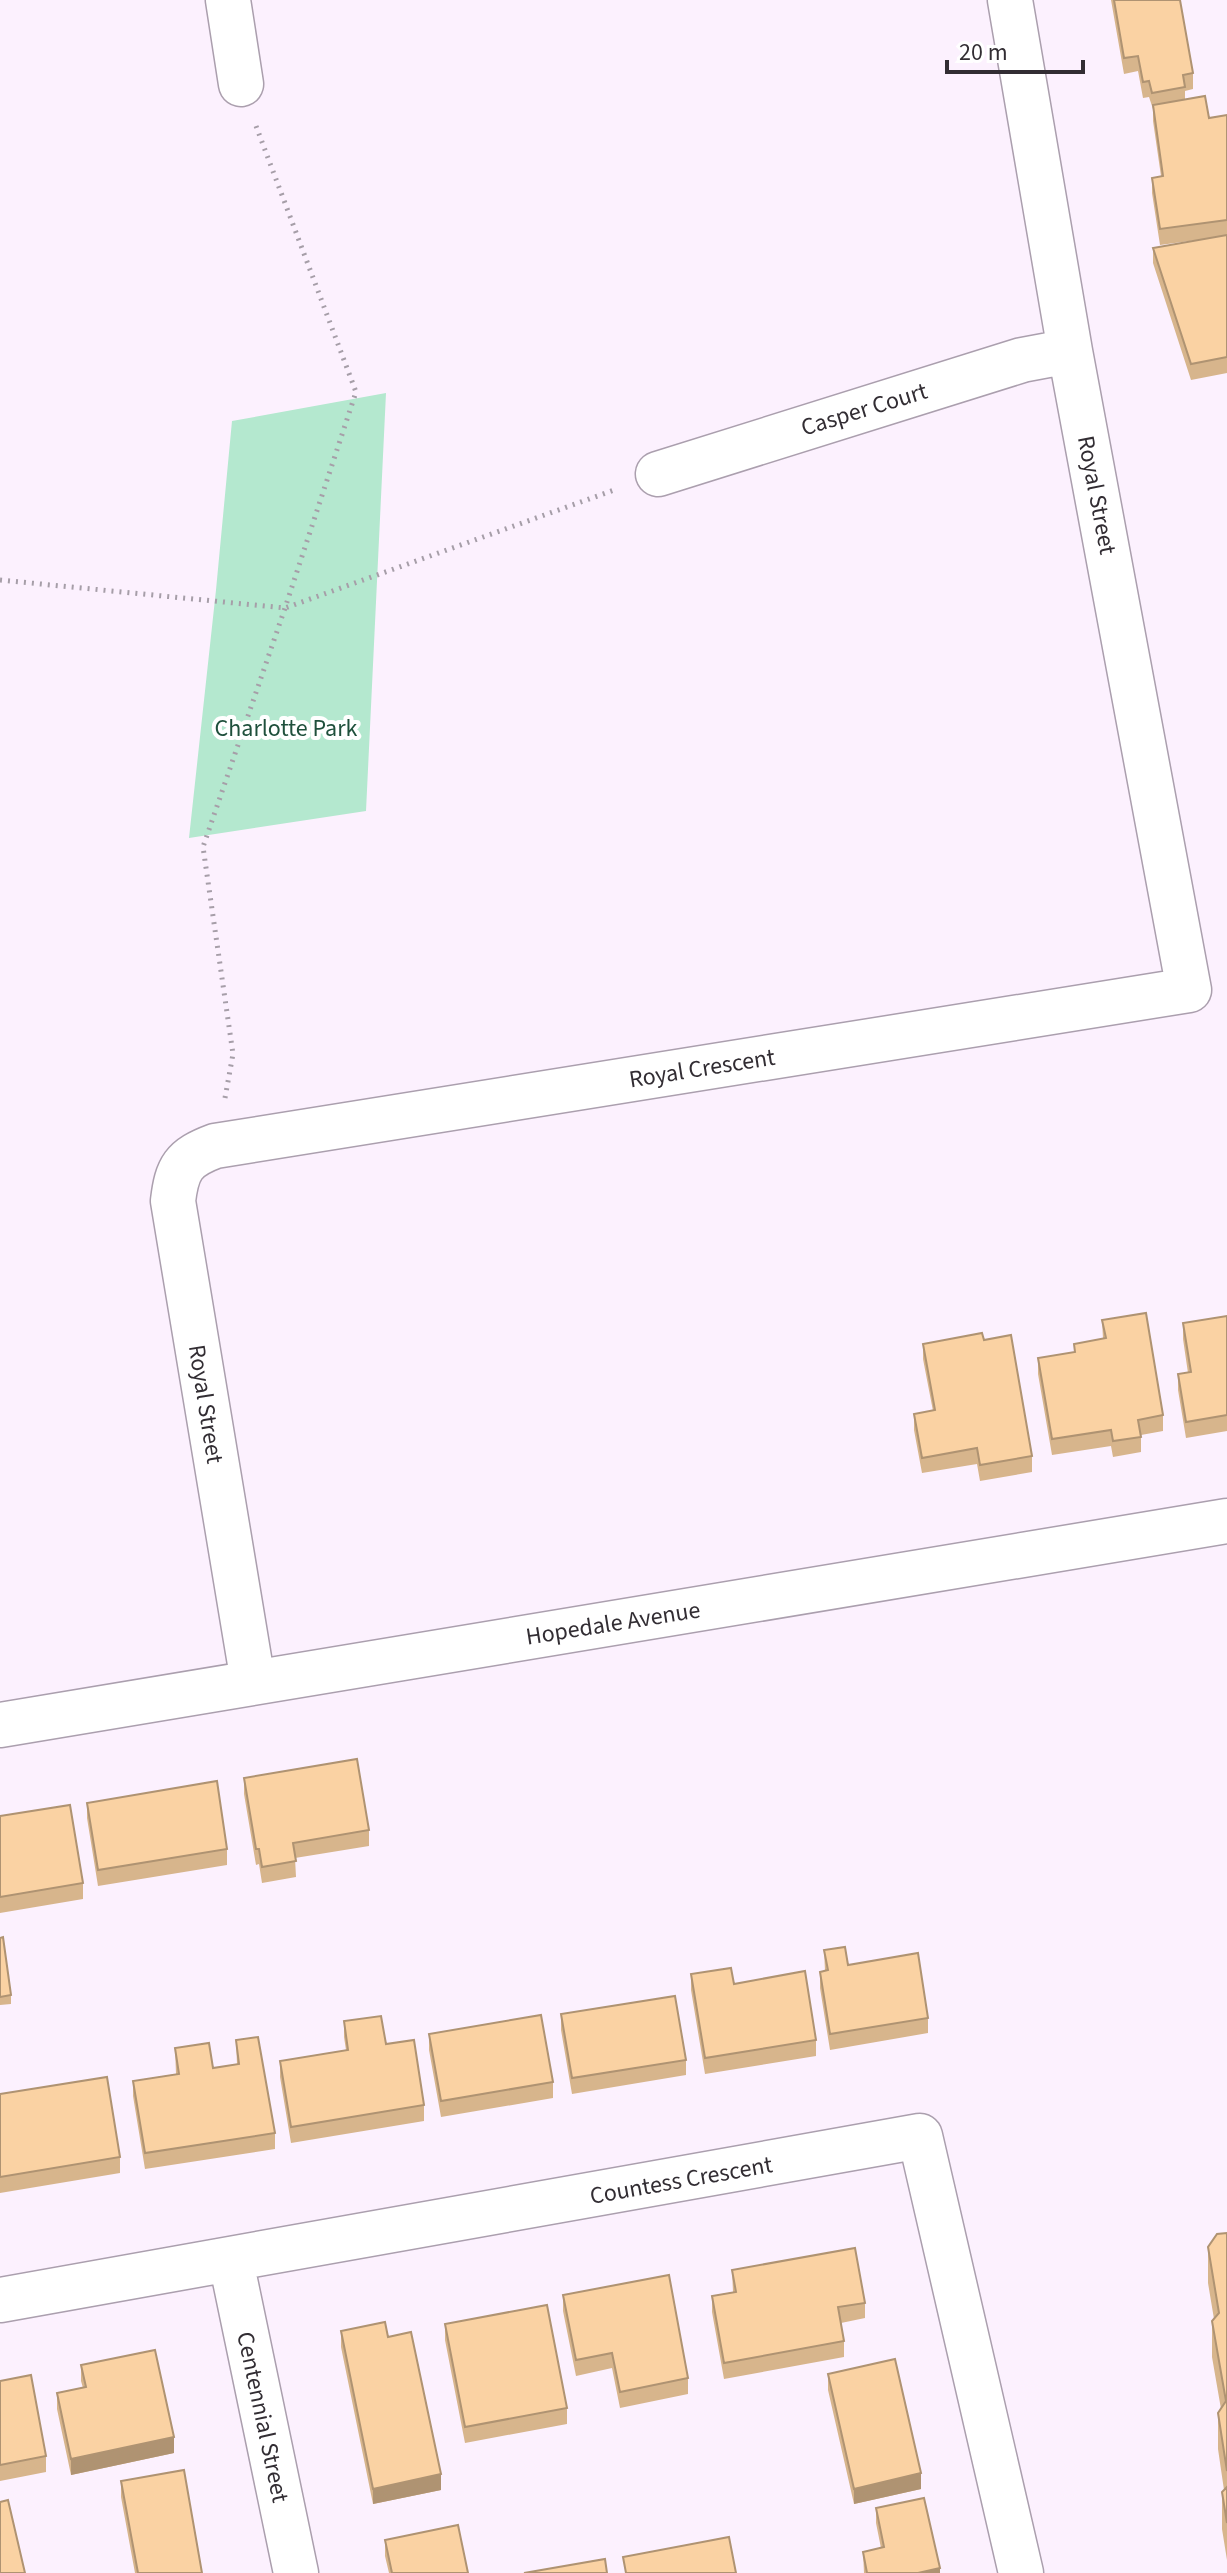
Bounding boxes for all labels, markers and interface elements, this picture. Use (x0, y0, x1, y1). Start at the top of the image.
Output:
scale bar (947, 24, 1083, 74)
text: 20 m (959, 35, 1008, 70)
street label: Casper Court (797, 374, 932, 445)
street label: Royal Street (1068, 433, 1125, 557)
park label: Charlotte Park (215, 711, 358, 746)
street label: Royal Crescent (627, 1040, 778, 1097)
street label: Royal Street (179, 1342, 232, 1466)
street label: Hopedale Avenue (523, 1592, 703, 1655)
street label: Countess Crescent (587, 2147, 775, 2214)
street label: Centennial Street (227, 2328, 298, 2506)

